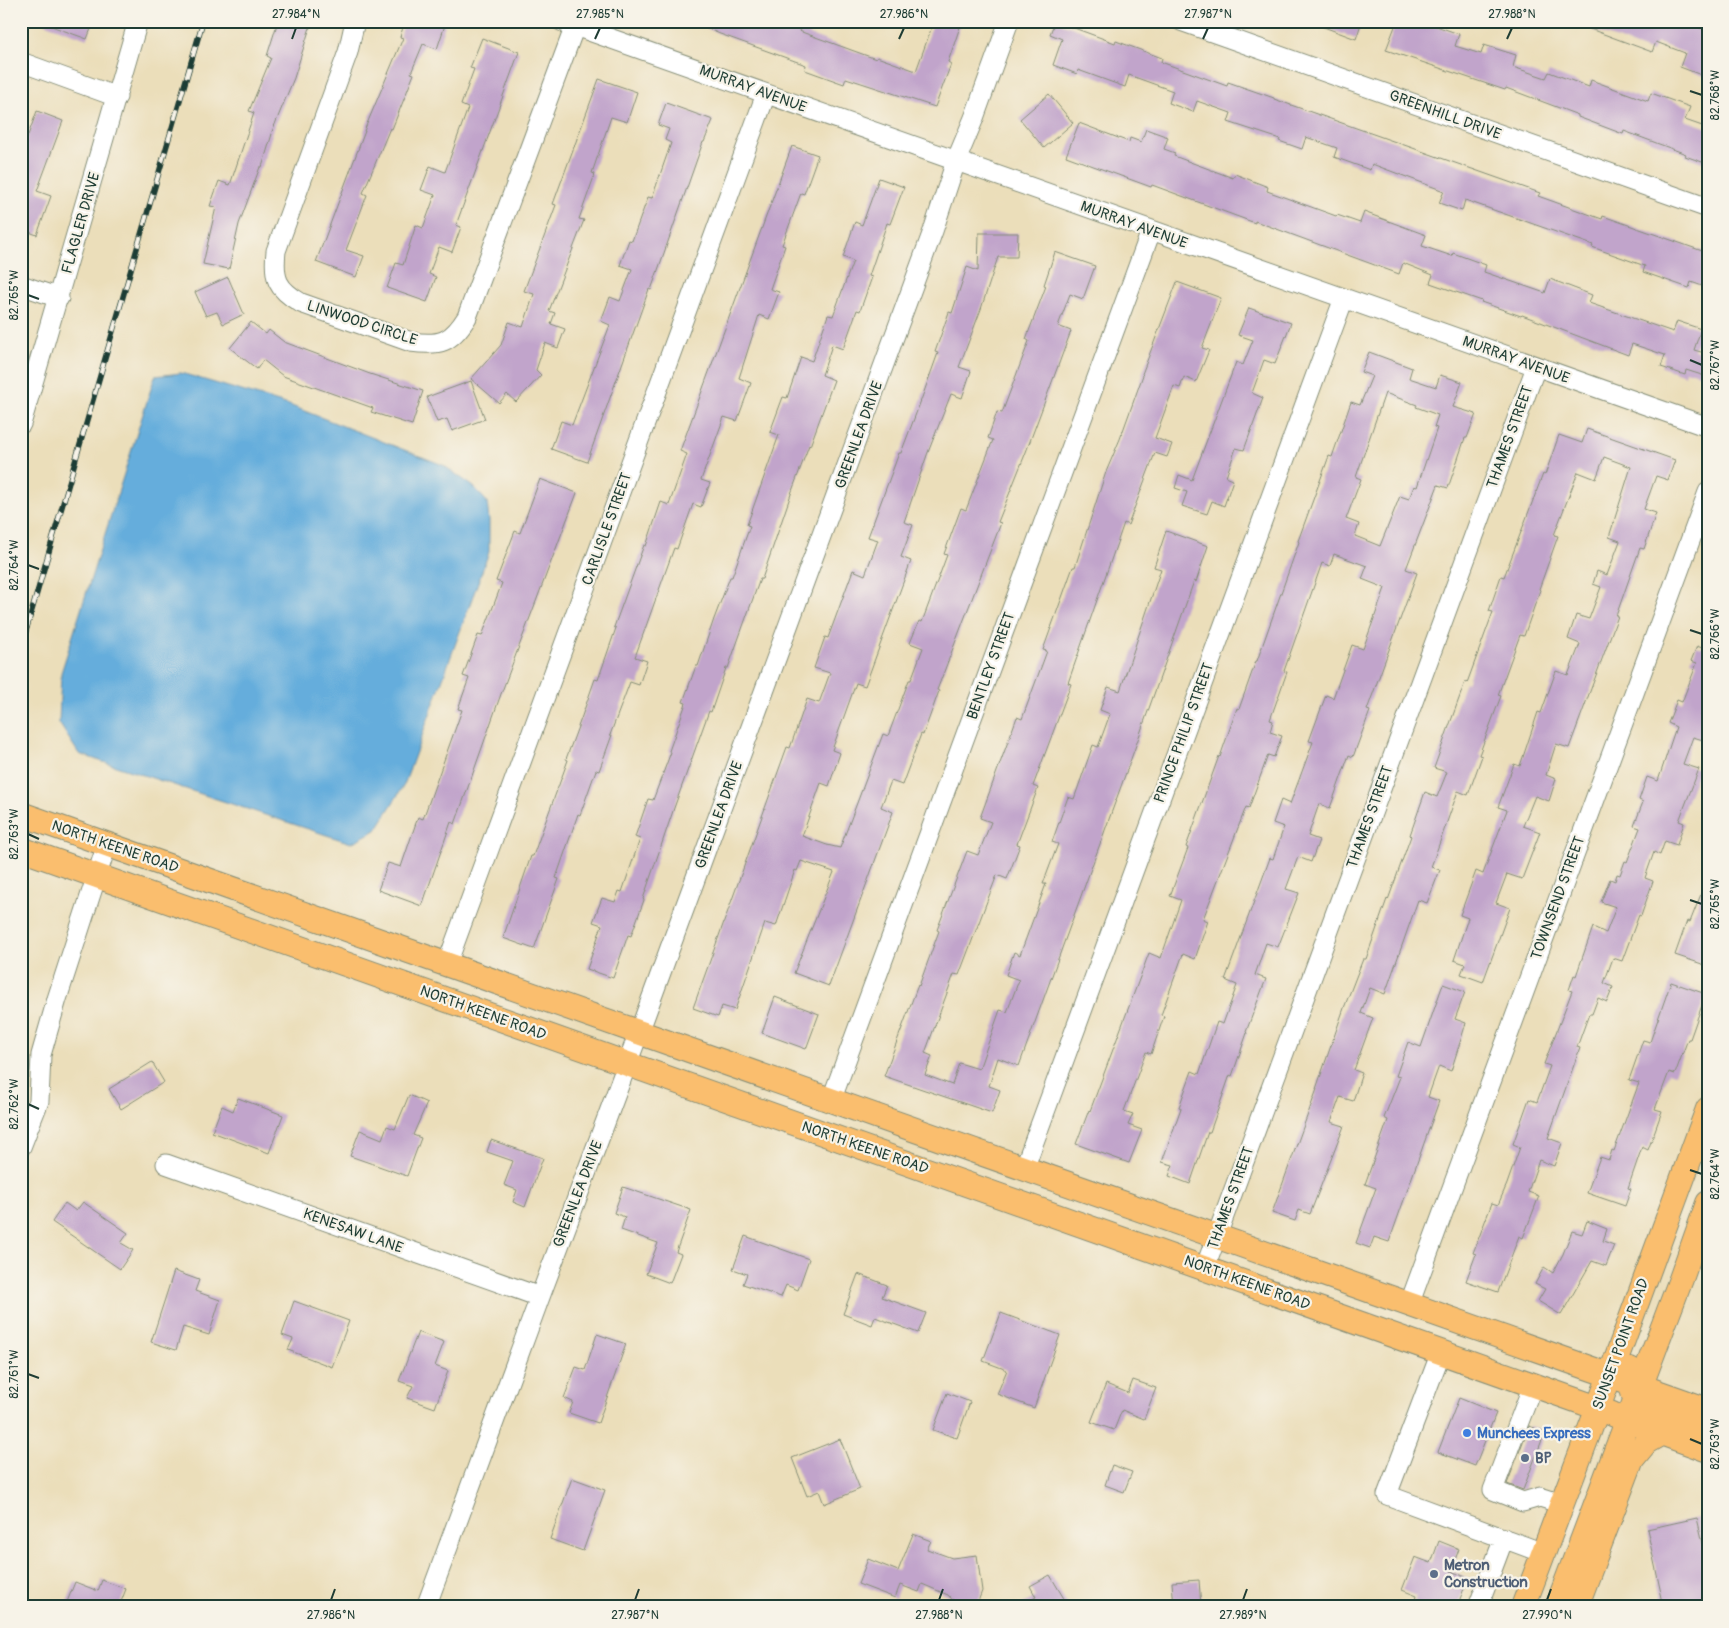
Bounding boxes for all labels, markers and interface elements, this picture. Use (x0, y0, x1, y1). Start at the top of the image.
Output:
text: 27.984°N (272, 7, 320, 22)
text: 27.985°N (576, 7, 624, 22)
text: 27.986°N (880, 7, 928, 22)
text: 27.987°N (1184, 7, 1232, 22)
text: 27.988°N (1488, 7, 1536, 22)
street label: MURRAY AVENUE (697, 61, 809, 117)
text: 82.768°W (1708, 70, 1723, 120)
street label: GREENHILL DRIVE (1386, 86, 1504, 144)
street label: FLAGLER DRIVE (57, 170, 105, 276)
street label: MURRAY AVENUE (1078, 197, 1190, 253)
text: 82.765°W (7, 270, 22, 320)
street label: LINWOOD CIRCLE (304, 296, 420, 350)
street label: MURRAY AVENUE (1460, 332, 1572, 388)
text: 82.767°W (1708, 340, 1723, 390)
street label: GREENLEA DRIVE (831, 378, 887, 491)
street label: THAMES STREET (1483, 383, 1537, 491)
street label: CARLISLE STREET (578, 470, 636, 588)
text: 82.764°W (7, 539, 22, 591)
text: 82.766°W (1708, 608, 1723, 660)
street label: BENTLEY STREET (963, 610, 1019, 722)
street label: PRINCE PHILIP STREET (1150, 660, 1218, 806)
street label: GREENLEA DRIVE (691, 758, 747, 871)
street label: THAMES STREET (1343, 763, 1397, 871)
text: 82.763°W (7, 809, 22, 859)
street label: NORTH KEENE ROAD (49, 816, 181, 878)
street label: TOWNSEND STREET (1527, 834, 1589, 962)
text: 82.765°W (1708, 879, 1723, 929)
street label: NORTH KEENE ROAD (417, 981, 549, 1045)
text: 82.762°W (7, 1079, 22, 1129)
street label: NORTH KEENE ROAD (799, 1117, 931, 1179)
street label: GREENLEA DRIVE (549, 1138, 607, 1250)
street label: THAMES STREET (1204, 1144, 1258, 1252)
text: 82.764°W (1708, 1148, 1723, 1200)
street label: KENESAW LANE (300, 1204, 406, 1258)
street label: NORTH KEENE ROAD (1181, 1251, 1313, 1315)
street label: SUNSET POINT ROAD (1588, 1276, 1654, 1412)
text: 82.761°W (7, 1350, 22, 1398)
text: 82.763°W (1708, 1419, 1723, 1469)
place label: Munchees Express (1477, 1424, 1591, 1443)
marker: Munchees Express (1461, 1427, 1473, 1439)
place label: BP (1535, 1449, 1552, 1468)
marker: BP (1519, 1452, 1531, 1464)
place label: Metron Construction (1444, 1556, 1528, 1592)
marker: Metron Construction (1428, 1568, 1440, 1580)
text: 27.986°N (307, 1608, 355, 1623)
text: 27.987°N (611, 1608, 659, 1623)
text: 27.988°N (915, 1608, 963, 1623)
text: 27.989°N (1219, 1608, 1267, 1623)
text: 27.990°N (1522, 1608, 1572, 1623)

